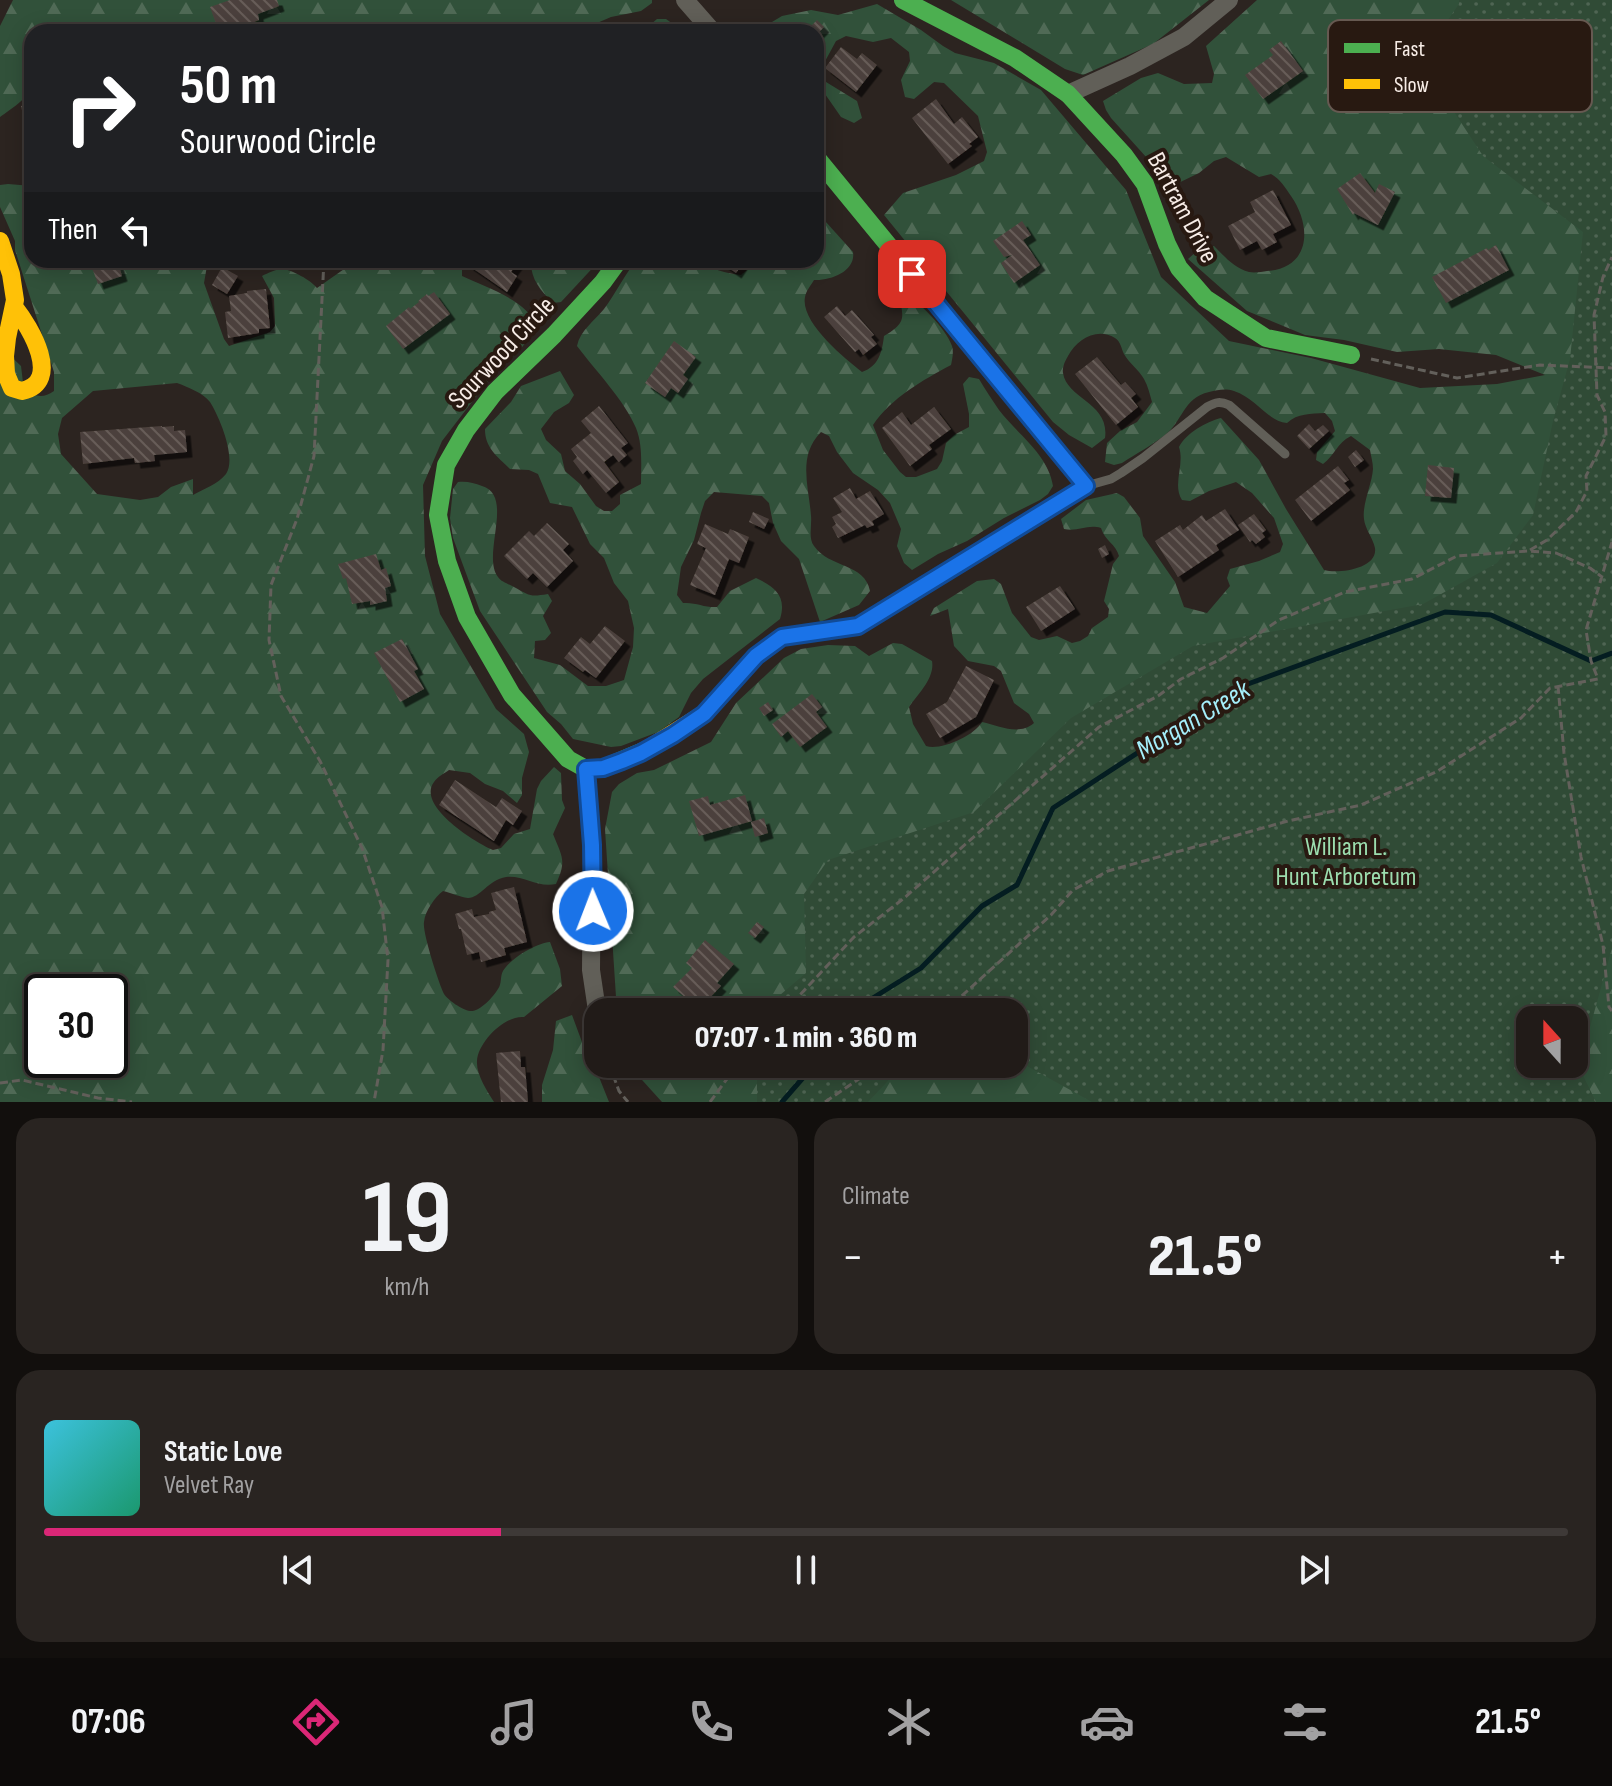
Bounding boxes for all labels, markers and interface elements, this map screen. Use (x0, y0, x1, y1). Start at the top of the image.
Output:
legend (1328, 20, 1592, 112)
text: Fast (1394, 36, 1425, 63)
text: 50 m (180, 53, 277, 120)
icon: right (48, 56, 152, 160)
text: Slow (1394, 72, 1429, 99)
text: Sourwood Circle (180, 121, 376, 164)
street label: Bartram Drive (1140, 147, 1224, 269)
icon: left (114, 208, 158, 252)
text: Then (48, 212, 98, 248)
pin (878, 240, 946, 308)
icon: arrive (890, 252, 934, 296)
street label: Sourwood Circle (442, 291, 562, 415)
water label: Morgan Creek (1130, 672, 1257, 767)
park label: William L. Hunt Arboretum (1275, 832, 1417, 893)
position arrow (551, 869, 635, 953)
speed limit sign: 30 (24, 974, 128, 1078)
north arrow (1516, 1006, 1588, 1078)
map controls (1516, 1006, 1588, 1078)
text: 07:07 · 1 min · 360 m (695, 1020, 917, 1056)
text: 19 (362, 1157, 452, 1282)
text: Climate (842, 1181, 910, 1212)
text: 21.5° (1148, 1221, 1262, 1293)
text: − (842, 1231, 864, 1284)
text: + (1546, 1231, 1568, 1284)
text: km/h (385, 1272, 429, 1303)
text: Static Love (164, 1434, 283, 1470)
text: Velvet Ray (164, 1470, 254, 1501)
icon: previous (276, 1548, 320, 1592)
icon: pause (784, 1548, 828, 1592)
icon: next (1292, 1548, 1336, 1592)
icon: directions (288, 1694, 344, 1750)
icon: music (486, 1694, 542, 1750)
icon: phone (683, 1694, 739, 1750)
icon: climate (881, 1694, 937, 1750)
icon: car (1079, 1694, 1135, 1750)
icon: filters (1277, 1694, 1333, 1750)
text: 07:06 (71, 1701, 146, 1744)
text: 21.5° (1475, 1701, 1541, 1744)

